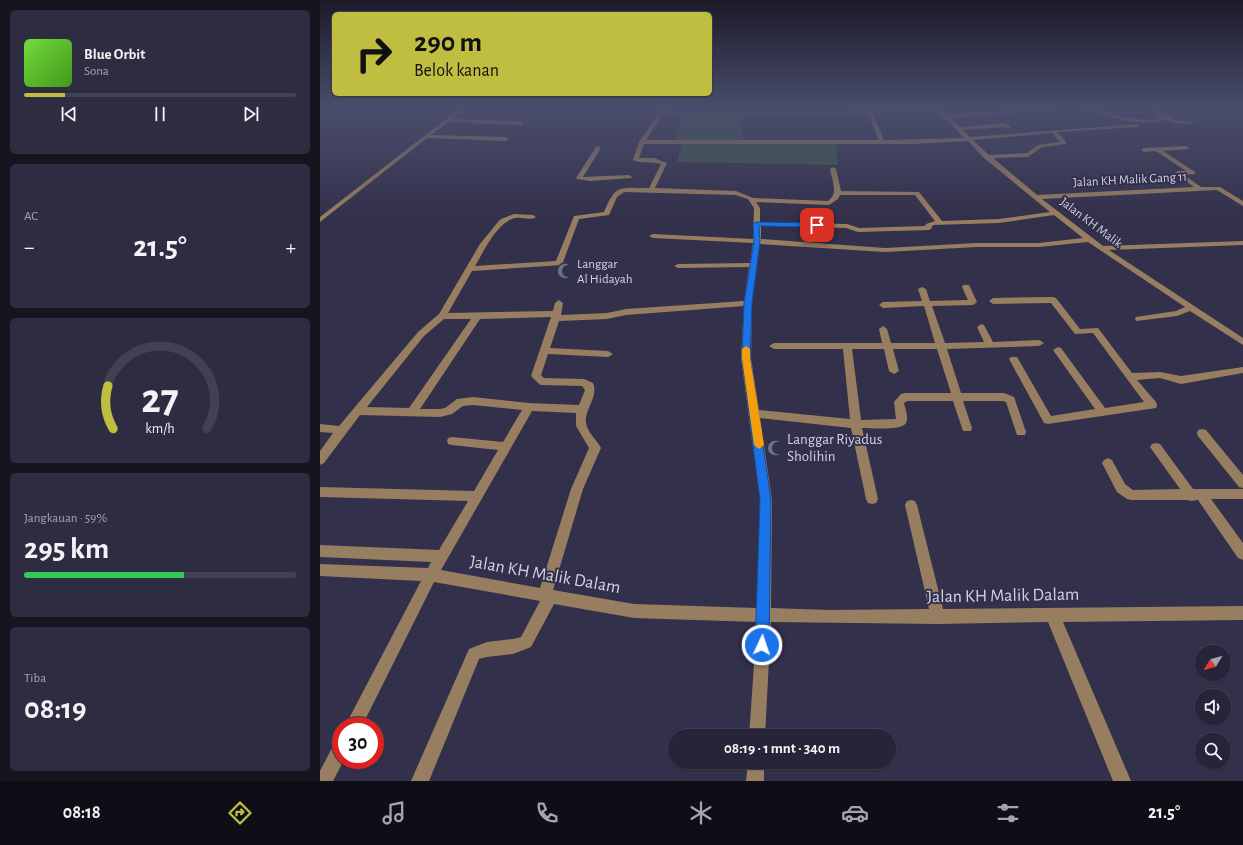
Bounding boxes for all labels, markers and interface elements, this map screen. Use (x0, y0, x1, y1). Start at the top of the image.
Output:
icon: right (348, 28, 400, 80)
text: 290 m (414, 29, 482, 57)
text: Blue Orbit (84, 47, 145, 62)
text: Belok kanan (414, 62, 499, 80)
text: Sona (84, 65, 109, 78)
icon: previous (58, 103, 80, 125)
icon: pause (149, 103, 171, 125)
icon: next (240, 103, 262, 125)
street label: Jalan KH Malik Gang 11 (1073, 171, 1187, 189)
street label: Jalan KH Malik (1057, 195, 1125, 251)
pin (800, 208, 834, 242)
text: AC (24, 210, 38, 223)
icon: arrive (806, 214, 828, 236)
text: 21.5° (133, 232, 187, 262)
text: − (24, 236, 35, 258)
text: + (285, 236, 296, 258)
place label: Langgar Al Hidayah (577, 258, 633, 286)
mosque icon: Langgar Al Hidayah (556, 262, 574, 280)
text: 27 (141, 378, 179, 419)
text: km/h (145, 421, 175, 435)
place label: Langgar Riyadus Sholihin (787, 432, 882, 464)
mosque icon: Langgar Riyadus Sholihin (766, 439, 784, 457)
text: Jangkauan · 59% (24, 512, 107, 525)
text: 295 km (24, 534, 109, 564)
street label: Jalan KH Malik Dalam (468, 553, 622, 597)
street label: Jalan KH Malik Dalam (926, 586, 1080, 606)
position arrow (741, 624, 783, 666)
north arrow (1195, 645, 1231, 681)
map controls (1195, 645, 1231, 769)
text: Tiba (24, 672, 46, 685)
button: sound (1195, 689, 1231, 725)
text: 08:19 (24, 694, 87, 724)
speed limit sign: 30 (332, 717, 384, 769)
button: search (1195, 733, 1231, 769)
text: 08:19 · 1 mnt · 340 m (724, 741, 840, 756)
icon: directions (226, 799, 254, 827)
icon: music (380, 799, 408, 827)
icon: phone (533, 799, 561, 827)
icon: climate (687, 799, 715, 827)
icon: car (841, 799, 869, 827)
icon: filters (994, 799, 1022, 827)
text: 08:18 (63, 804, 101, 822)
text: 21.5° (1148, 804, 1180, 822)

